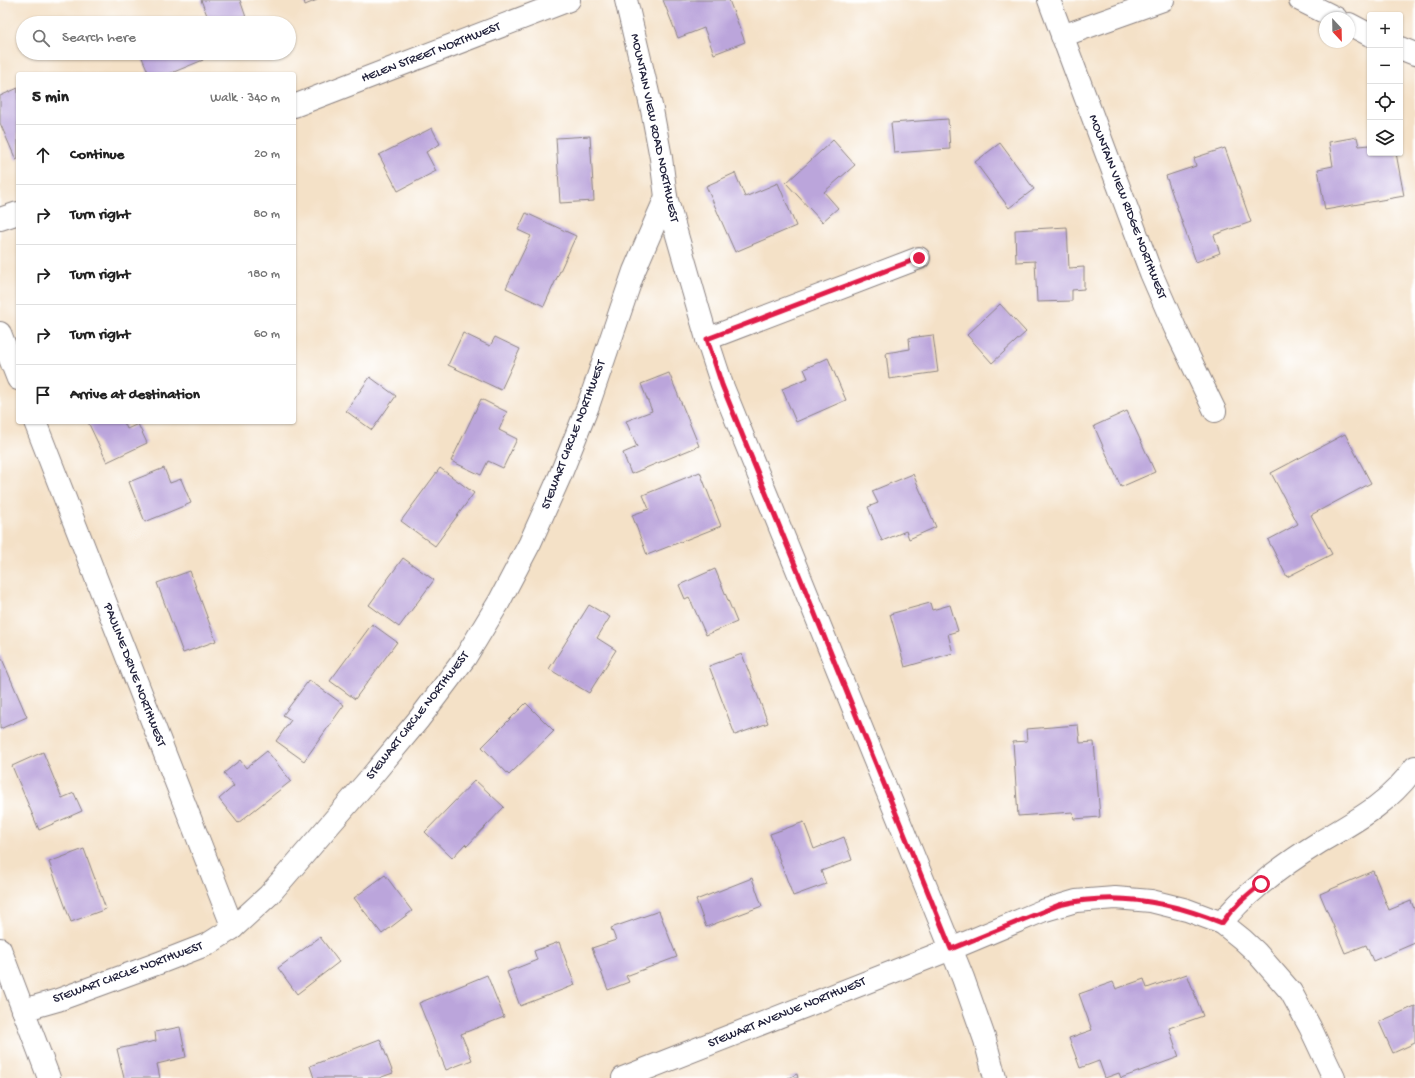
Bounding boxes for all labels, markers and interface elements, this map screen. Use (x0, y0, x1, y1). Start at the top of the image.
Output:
north arrow (1319, 12, 1355, 48)
map controls (1367, 12, 1403, 156)
button: + (1367, 12, 1403, 48)
search box (16, 16, 296, 60)
street label: HELEN STREET NORTHWEST (359, 19, 504, 86)
icon: search (30, 27, 52, 49)
text: Search here (62, 29, 136, 47)
street label: MOUNTAIN VIEW ROAD NORTHWEST (627, 32, 682, 225)
button: − (1367, 48, 1403, 84)
button: locate (1367, 84, 1403, 120)
text: 5 min (32, 88, 69, 108)
text: Walk · 340 m (210, 91, 280, 106)
street label: MOUNTAIN VIEW RIDGE NORTHWEST (1085, 113, 1170, 302)
button: layers (1367, 120, 1403, 156)
icon: ahead (32, 144, 54, 166)
text: Continue (70, 146, 124, 164)
text: 20 m (254, 147, 280, 162)
icon: right (32, 204, 54, 226)
text: Turn right (70, 206, 130, 224)
text: 80 m (253, 207, 280, 222)
route end (910, 249, 928, 267)
icon: right (32, 264, 54, 286)
text: Turn right (70, 266, 130, 284)
text: 180 m (248, 267, 280, 282)
icon: right (32, 324, 54, 346)
text: Turn right (70, 326, 130, 344)
text: 60 m (254, 327, 280, 342)
street label: STEWART CIRCLE NORTHWEST (539, 357, 610, 512)
icon: arrive (32, 384, 54, 406)
text: Arrive at destination (70, 386, 200, 404)
street label: PAULINE DRIVE NORTHWEST (99, 600, 169, 750)
street label: STEWART CIRCLE NORTHWEST (363, 648, 473, 783)
route start (1252, 875, 1270, 893)
street label: STEWART CIRCLE NORTHWEST (51, 939, 206, 1007)
street label: STEWART AVENUE NORTHWEST (706, 974, 869, 1052)

